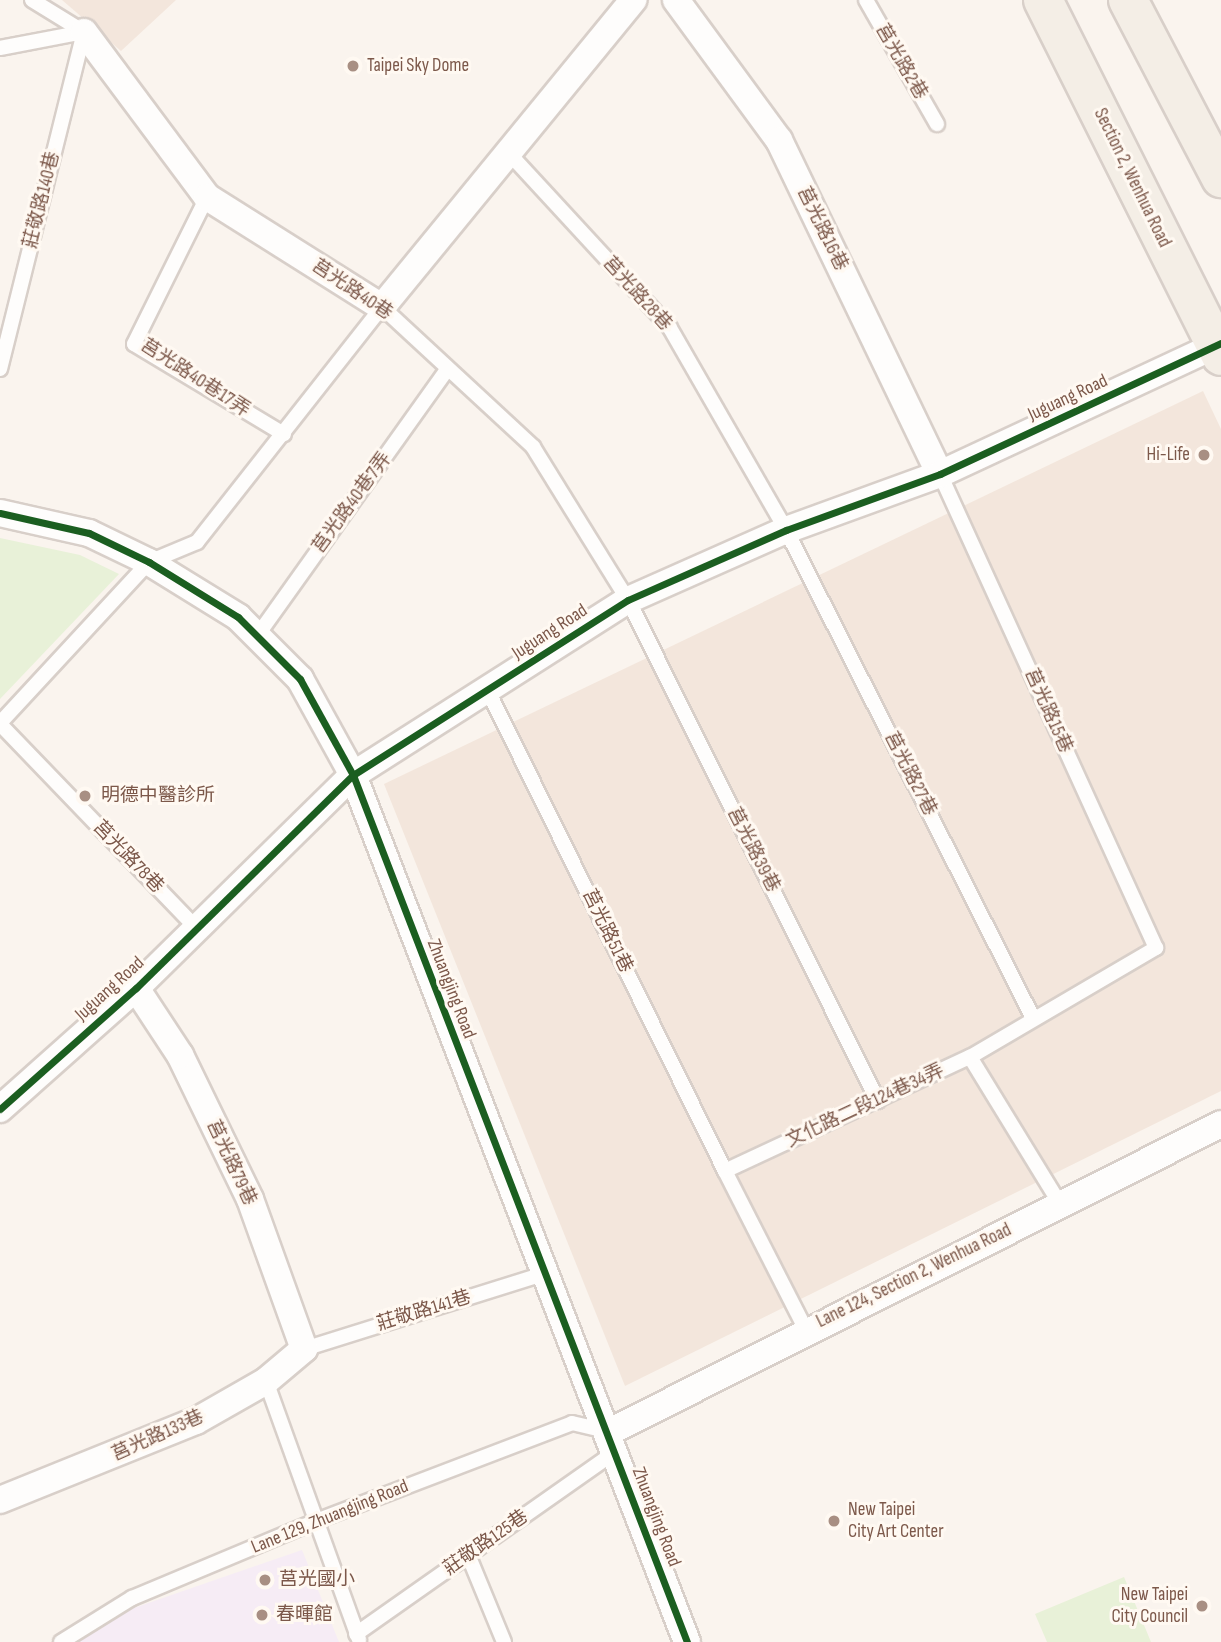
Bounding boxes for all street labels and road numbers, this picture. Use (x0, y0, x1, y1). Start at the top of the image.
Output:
street label: 莒光路2巷 (870, 20, 932, 104)
street label: Section 2, Wenhua Road (1088, 105, 1176, 251)
street label: 莊敬路140巷 (19, 149, 65, 251)
street label: 莒光路16巷 (792, 183, 852, 275)
street label: 莒光路28巷 (598, 252, 676, 336)
street label: 莒光路40巷 (307, 255, 397, 325)
street label: 莒光路40巷17弄 (136, 334, 254, 422)
street label: Juguang Road (1025, 370, 1111, 426)
street label: 莒光路40巷7弄 (308, 448, 396, 558)
street label: Juguang Road (508, 599, 592, 665)
street label: 莒光路15巷 (1019, 665, 1077, 757)
street label: 莒光路27巷 (879, 728, 941, 820)
street label: 莒光路39巷 (722, 804, 784, 896)
street label: 莒光路78巷 (88, 816, 168, 898)
street label: 莒光路51巷 (577, 885, 637, 977)
street label: Zhuangjing Road (422, 936, 480, 1042)
street label: Juguang Road (71, 952, 149, 1026)
street label: 文化路二段124巷34弄 (782, 1059, 948, 1153)
street label: 莒光路79巷 (201, 1116, 261, 1210)
street label: Lane 124, Section 2, Wenhua Road (813, 1219, 1015, 1333)
street label: 莊敬路141巷 (374, 1286, 474, 1336)
street label: 莒光路133巷 (108, 1406, 208, 1466)
street label: Zhuangjing Road (627, 1464, 685, 1570)
street label: Lane 129, Zhuangjing Road (248, 1475, 412, 1559)
street label: 莊敬路125巷 (439, 1505, 533, 1581)

